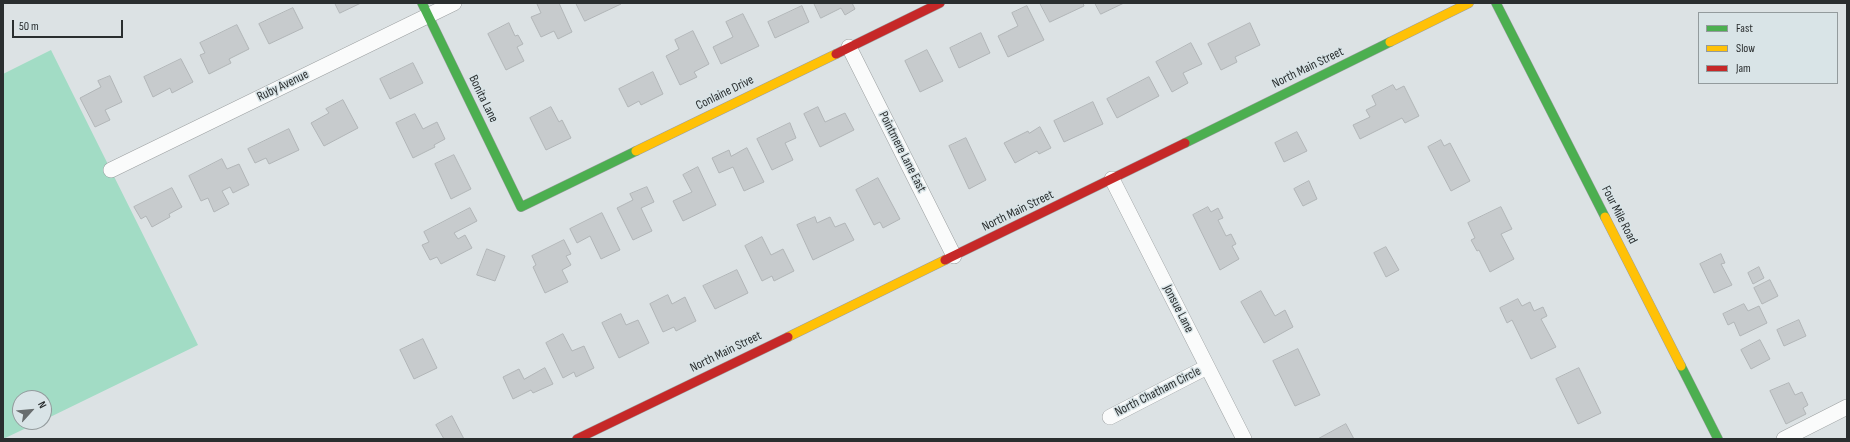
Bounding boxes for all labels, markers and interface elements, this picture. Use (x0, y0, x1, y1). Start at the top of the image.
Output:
scale bar (14, 12, 125, 38)
legend (1698, 12, 1838, 84)
text: 50 m (19, 19, 39, 34)
text: Fast (1736, 21, 1753, 36)
text: Slow (1736, 41, 1755, 56)
street label: North Main Street (1270, 44, 1346, 92)
text: Jam (1736, 61, 1751, 76)
street label: Ruby Avenue (255, 67, 311, 105)
street label: Conlaine Drive (693, 72, 757, 114)
street label: Bonita Lane (465, 73, 501, 125)
street label: Pointmere Lane East (875, 109, 929, 195)
street label: Four Mile Road (1598, 183, 1640, 247)
street label: North Main Street (980, 187, 1056, 235)
street label: Jonsue Lane (1159, 282, 1197, 336)
street label: North Main Street (688, 328, 764, 376)
street label: North Chatham Circle (1112, 364, 1204, 420)
north arrow (12, 390, 52, 430)
text: N (35, 399, 49, 410)

